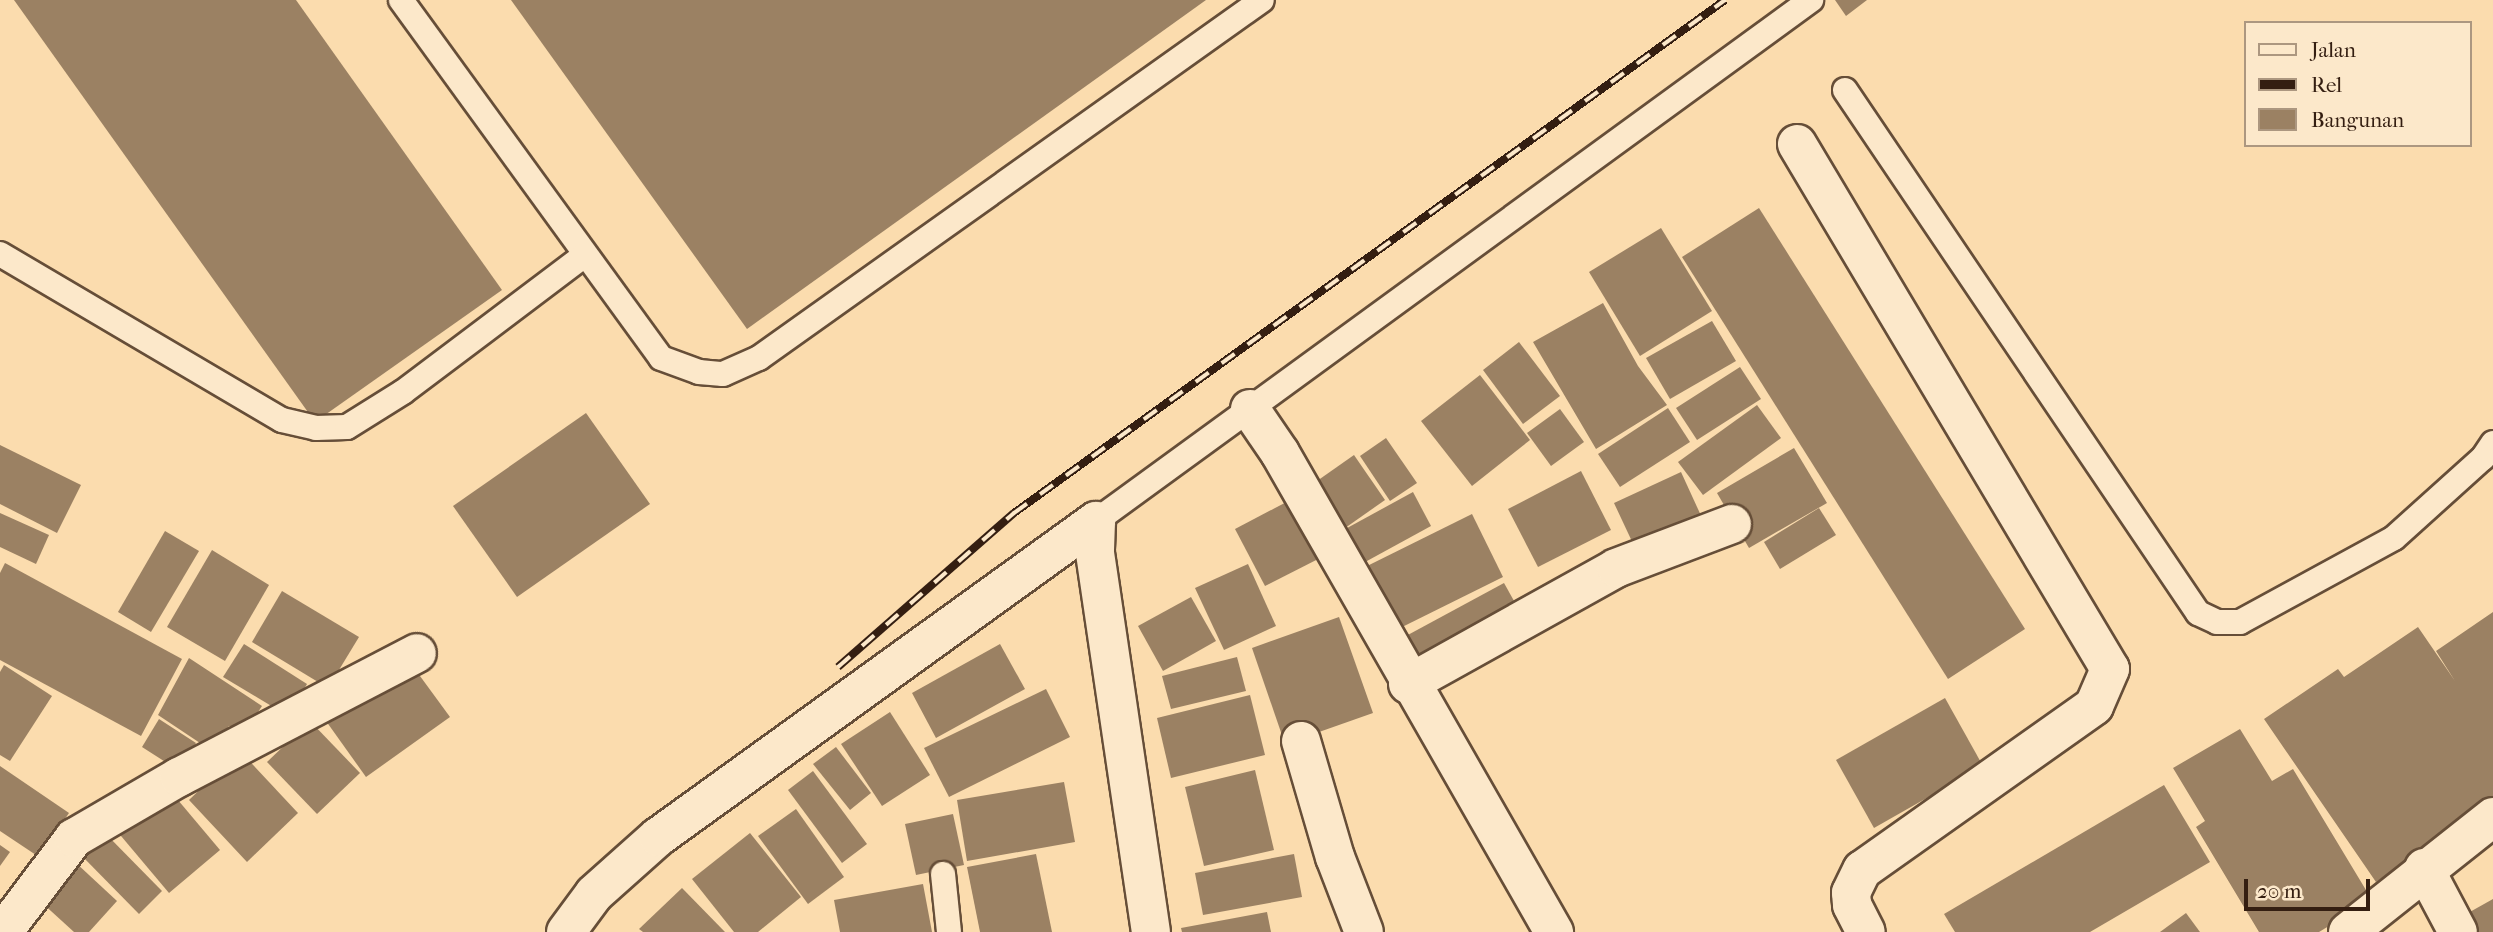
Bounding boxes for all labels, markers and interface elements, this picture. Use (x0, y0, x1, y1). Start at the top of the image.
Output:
legend (2244, 21, 2472, 147)
text: Jalan (2311, 38, 2356, 62)
text: Rel (2311, 73, 2342, 97)
text: Bangunan (2311, 108, 2404, 132)
scale bar (2248, 866, 2374, 910)
text: 20 m (2257, 879, 2301, 903)

